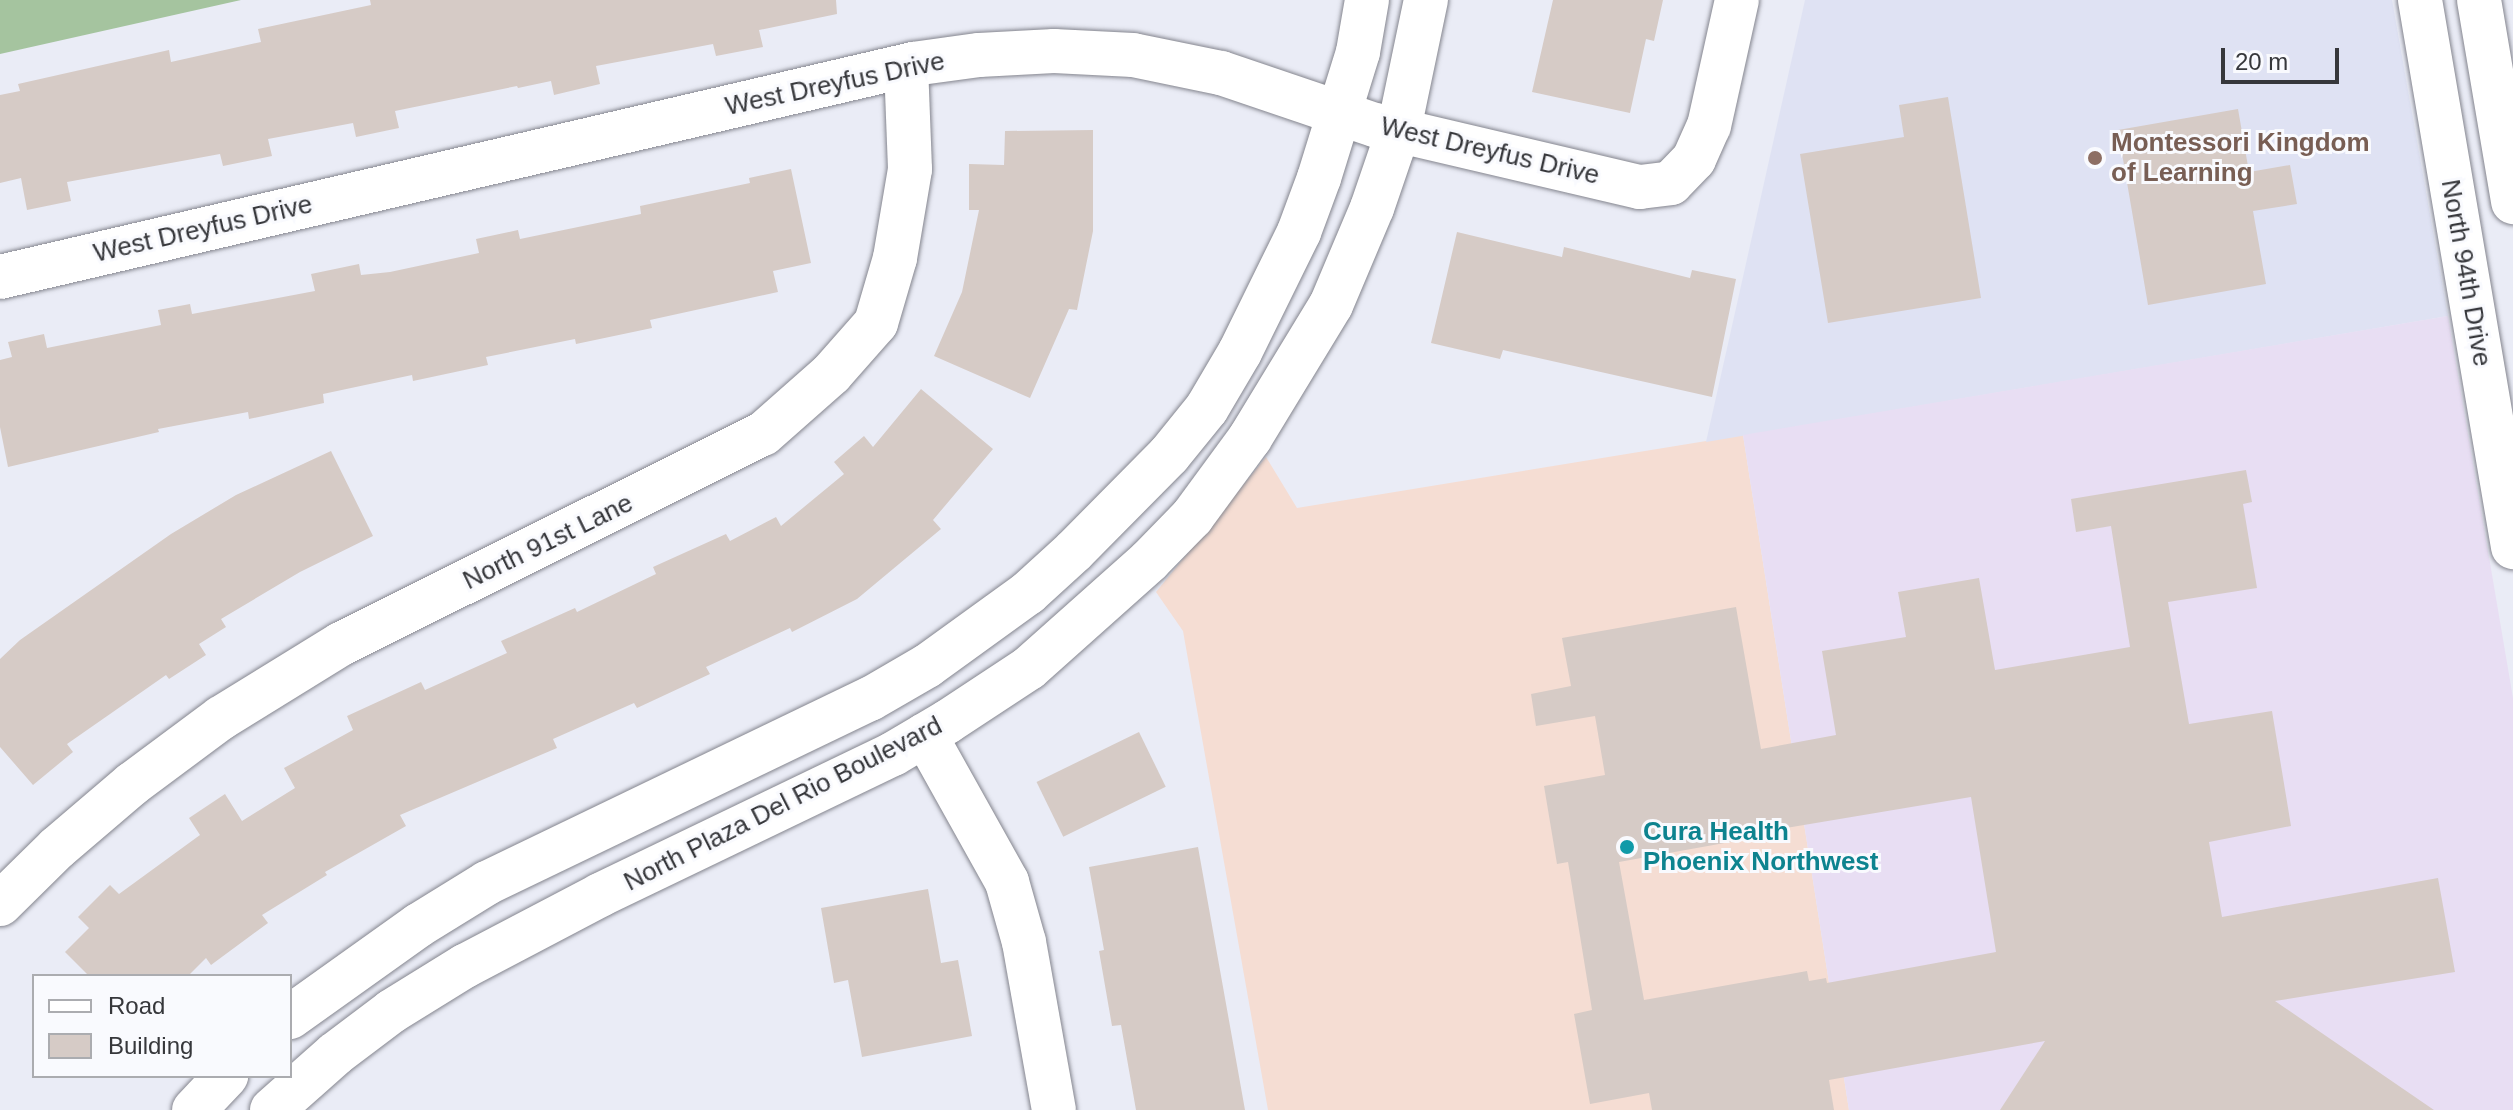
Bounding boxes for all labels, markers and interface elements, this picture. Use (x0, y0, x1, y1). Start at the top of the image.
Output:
scale bar (2225, 32, 2343, 82)
street label: West Dreyfus Drive (722, 46, 948, 122)
text: 20 m (2235, 48, 2288, 75)
street label: West Dreyfus Drive (1378, 111, 1602, 191)
place label: Montessori Kingdom of Learning (2111, 127, 2370, 188)
marker: Montessori Kingdom of Learning (2086, 149, 2104, 167)
street label: North 94th Drive (2434, 177, 2498, 369)
street label: West Dreyfus Drive (91, 189, 315, 269)
street label: North 91st Lane (458, 487, 638, 597)
street label: North Plaza Del Rio Boulevard (619, 710, 947, 898)
place label: Cura Health Phoenix Northwest (1643, 816, 1878, 878)
marker: Cura Health Phoenix Northwest (1618, 838, 1636, 856)
legend (32, 974, 292, 1078)
text: Road (108, 992, 165, 1019)
text: Building (108, 1032, 193, 1059)

